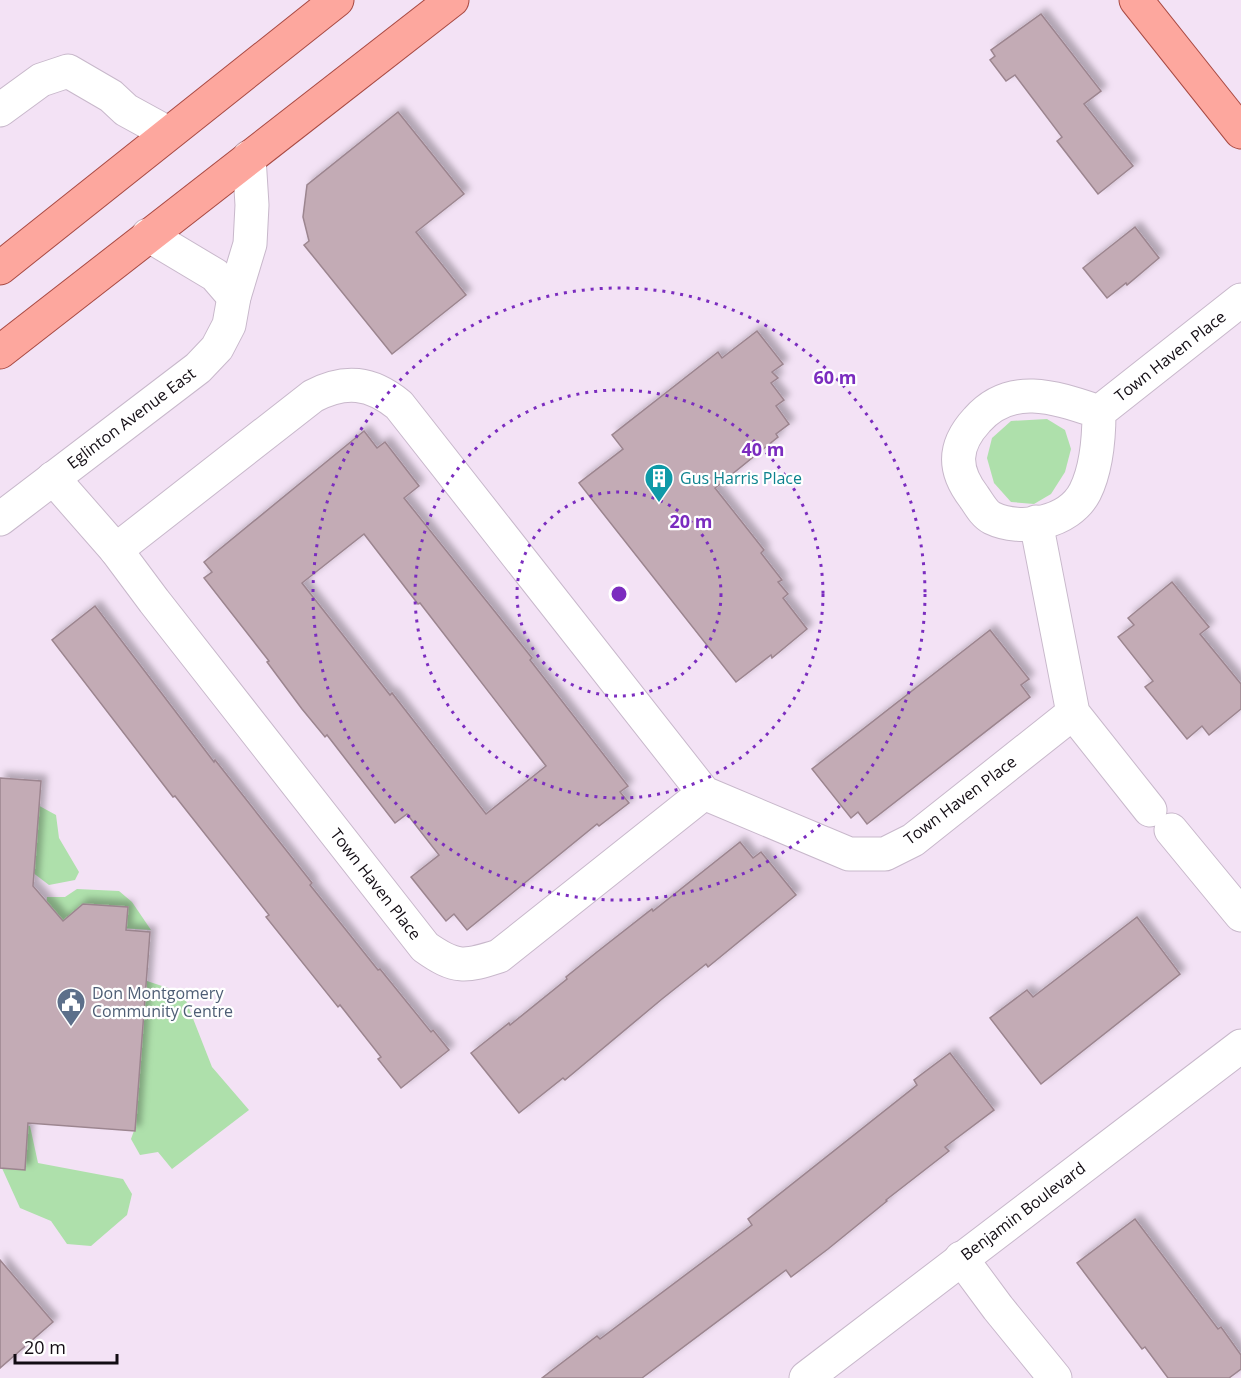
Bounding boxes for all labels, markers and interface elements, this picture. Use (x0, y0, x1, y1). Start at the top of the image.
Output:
street label: Town Haven Place (1110, 306, 1230, 406)
street label: Eglinton Avenue East (62, 362, 200, 474)
text: 60 m (814, 365, 856, 389)
text: 40 m (742, 437, 784, 461)
building icon: Gus Harris Place (643, 462, 675, 504)
place label: Gus Harris Place (680, 467, 802, 489)
text: 20 m (670, 509, 712, 533)
centre of rings (609, 584, 629, 604)
street label: Town Haven Place (899, 750, 1021, 850)
street label: Town Haven Place (326, 824, 426, 944)
place label: Don Montgomery Community Centre (92, 982, 233, 1022)
public building icon: Don Montgomery Community Centre (55, 986, 87, 1028)
street label: Benjamin Boulevard (956, 1157, 1090, 1265)
scale bar (15, 1327, 117, 1365)
text: 20 m (24, 1335, 66, 1359)

